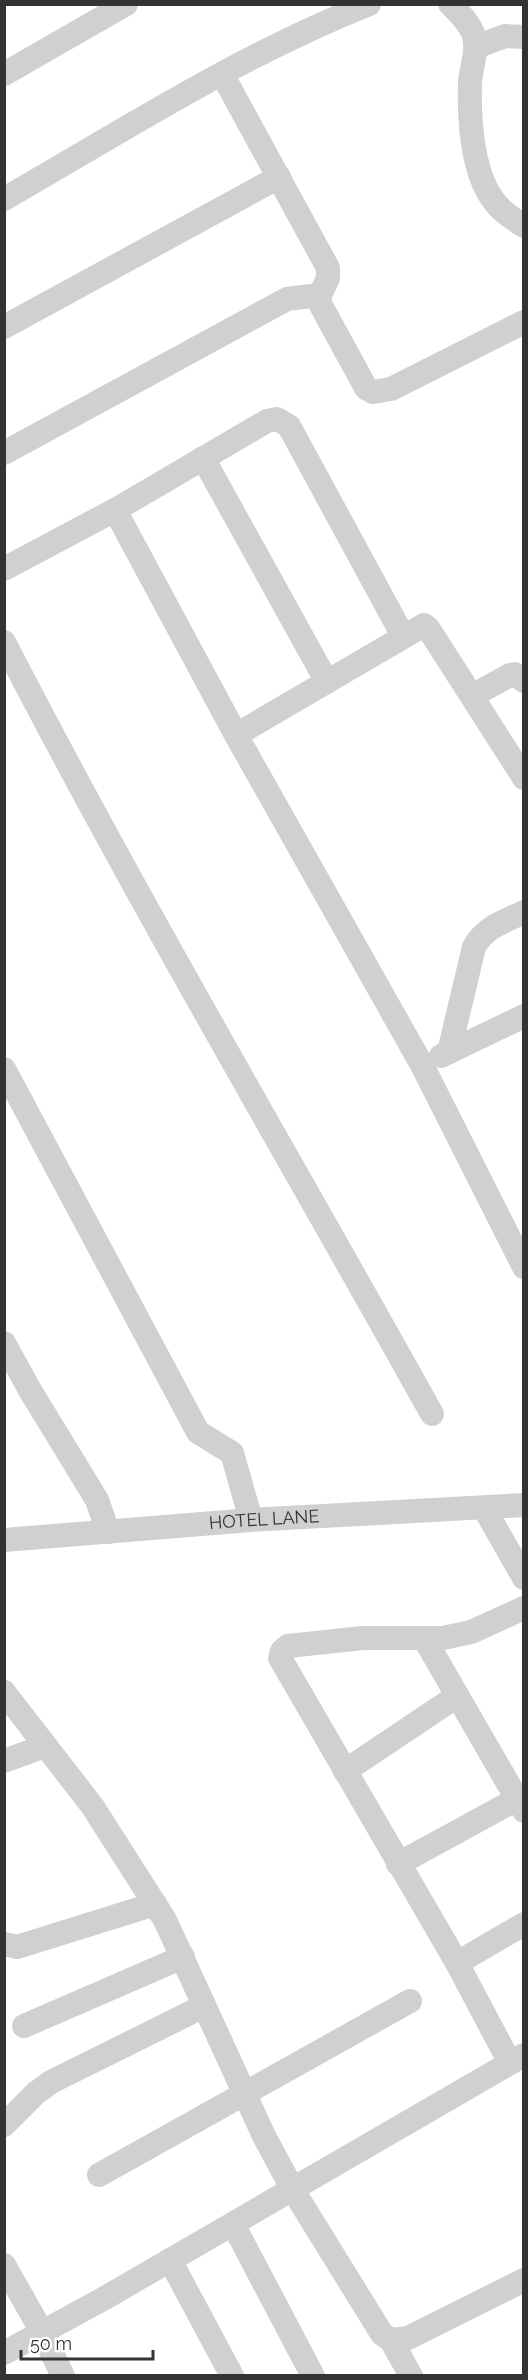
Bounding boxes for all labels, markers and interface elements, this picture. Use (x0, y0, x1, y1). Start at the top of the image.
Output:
street label: HOTEL LANE (208, 1505, 320, 1533)
scale bar (21, 2323, 153, 2361)
text: 50 m (30, 2333, 72, 2354)

